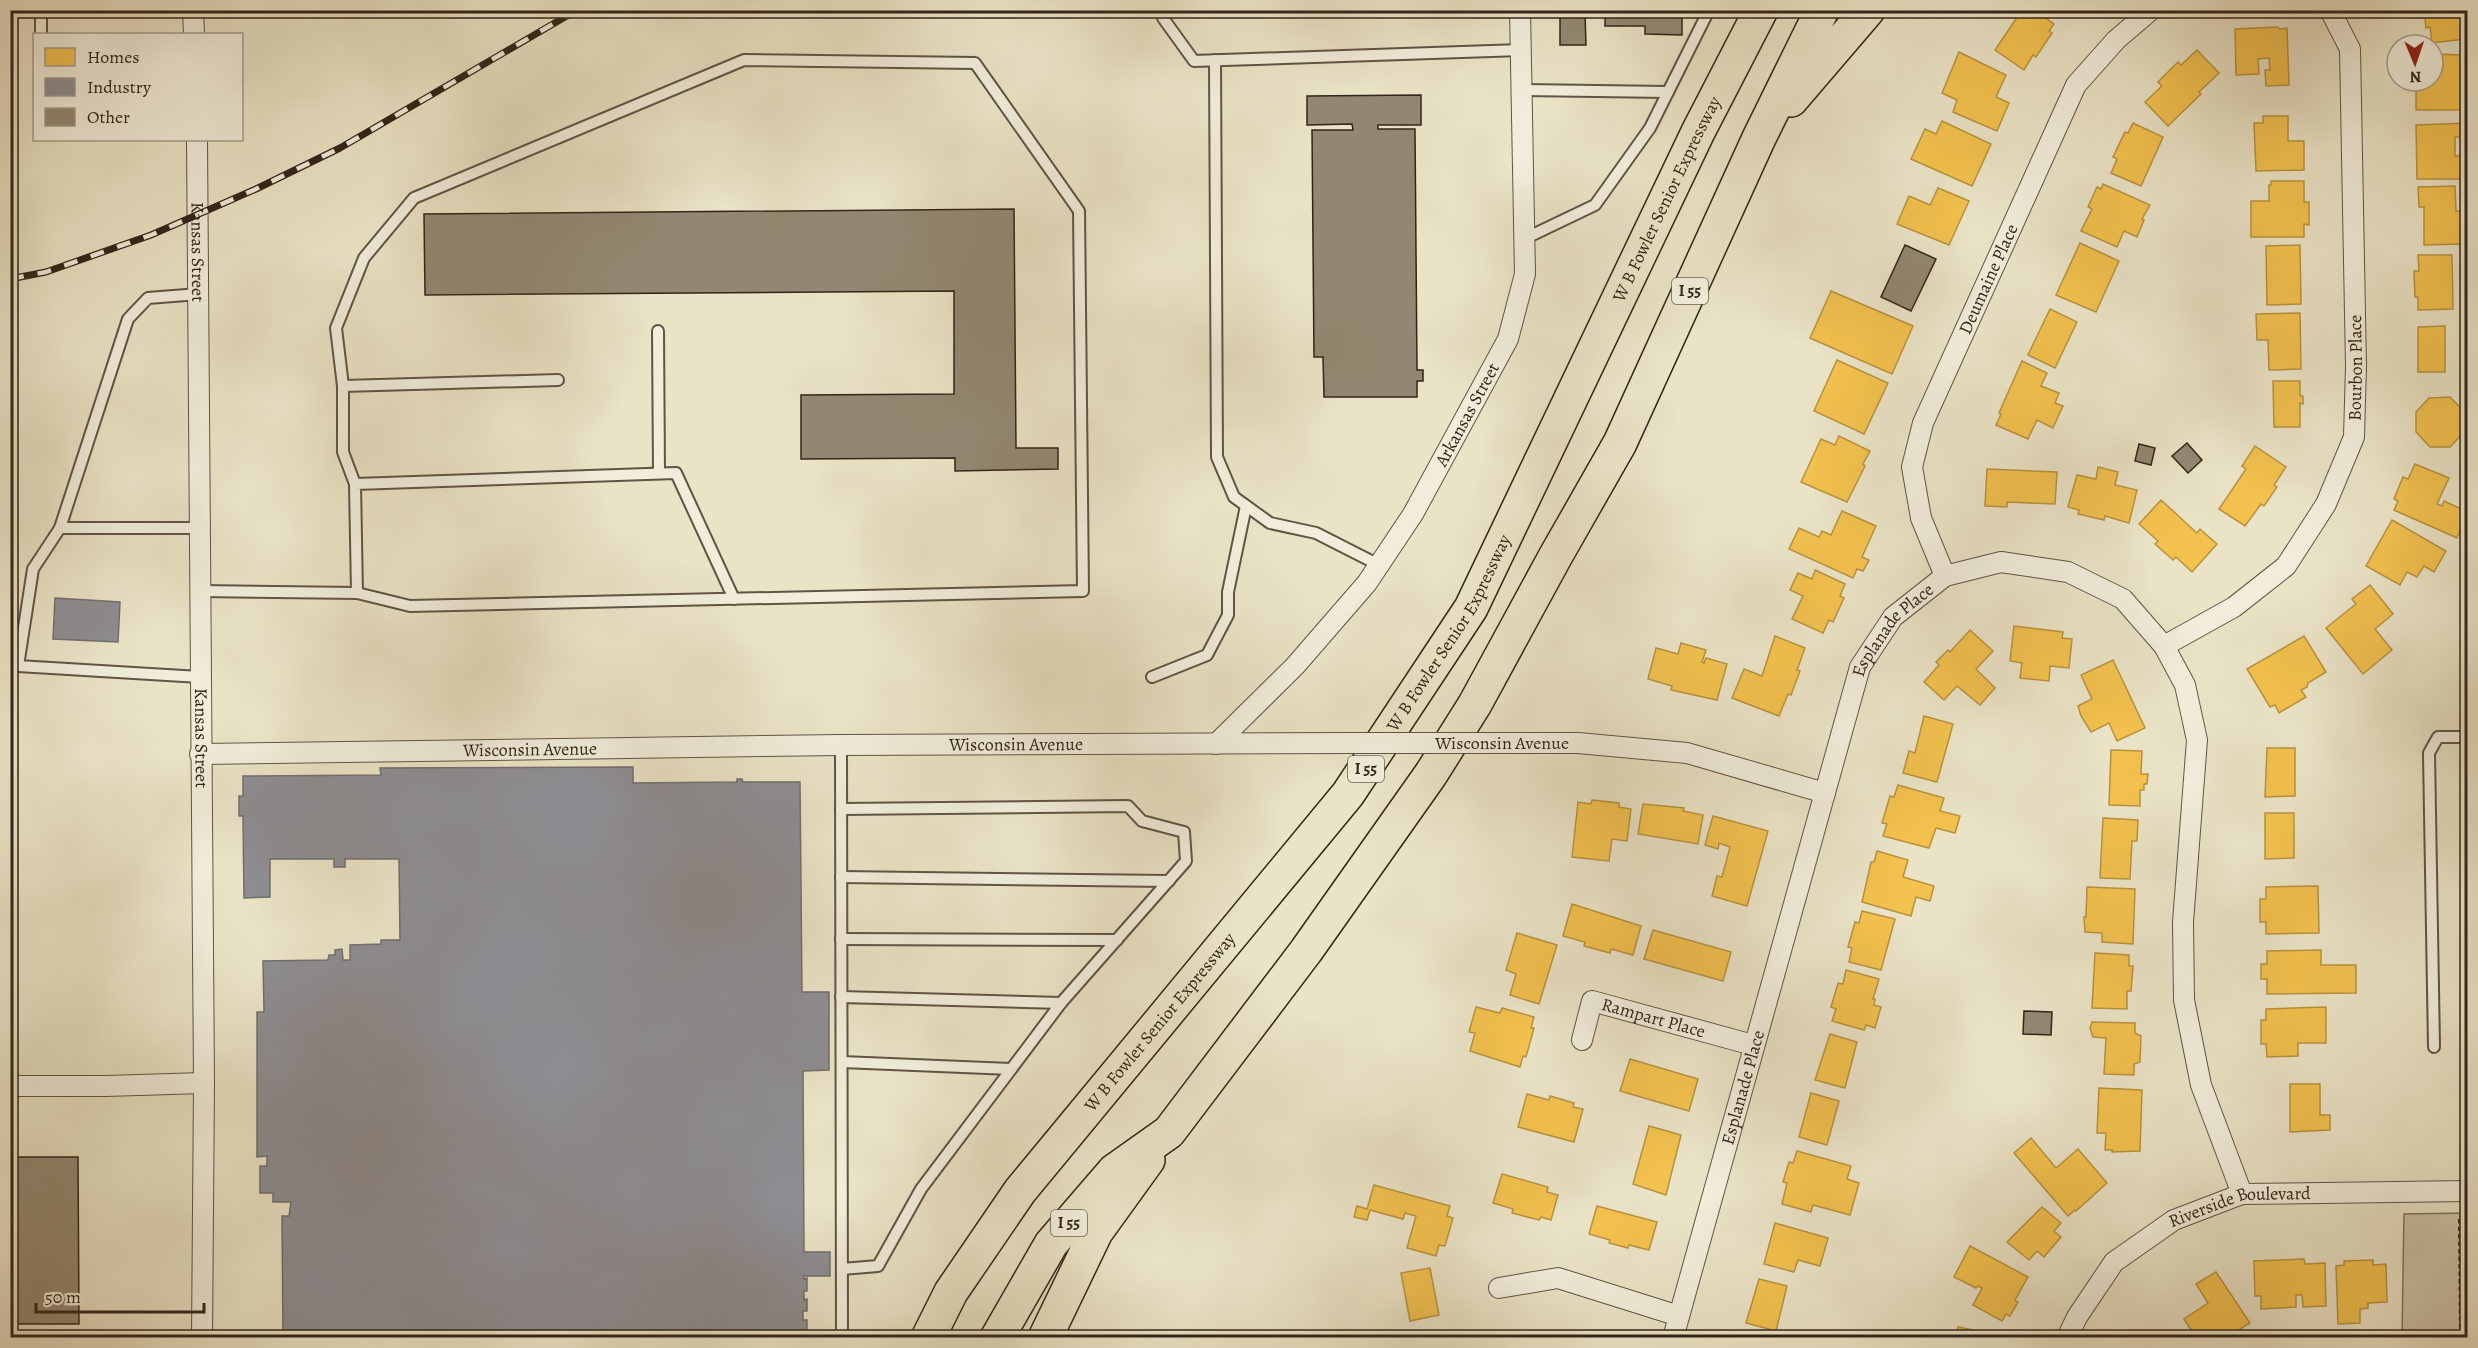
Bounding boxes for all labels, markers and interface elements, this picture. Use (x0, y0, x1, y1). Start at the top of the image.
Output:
legend (33, 33, 243, 141)
north arrow (2385, 33, 2445, 93)
text: Homes (87, 45, 139, 69)
text: N (2409, 66, 2422, 88)
text: Industry (87, 75, 152, 99)
street label: W B Fowler Senior Expressway (1606, 91, 1727, 307)
text: Other (87, 105, 130, 129)
street label: Kansas Street (185, 202, 210, 302)
street label: Deumaine Place (1953, 220, 2024, 338)
road number: I 55 (1672, 278, 1708, 304)
street label: Bourbon Place (2342, 315, 2368, 421)
street label: Arkansas Street (1429, 358, 1505, 472)
street label: W B Fowler Senior Expressway (1380, 530, 1517, 737)
street label: Esplanade Place (1846, 578, 1939, 679)
street label: Kansas Street (189, 688, 214, 788)
street label: Wisconsin Avenue (1434, 731, 1569, 755)
street label: Wisconsin Avenue (948, 732, 1083, 757)
street label: Wisconsin Avenue (462, 736, 597, 762)
road number: I 55 (1348, 756, 1384, 782)
street label: W B Fowler Senior Expressway (1078, 927, 1241, 1117)
street label: Rampart Place (1599, 992, 1708, 1043)
street label: Esplanade Place (1715, 1028, 1770, 1148)
street label: Riverside Boulevard (2165, 1181, 2311, 1233)
road number: I 55 (1051, 1210, 1087, 1236)
scale bar (36, 1276, 204, 1314)
text: 50 m (45, 1285, 81, 1309)

